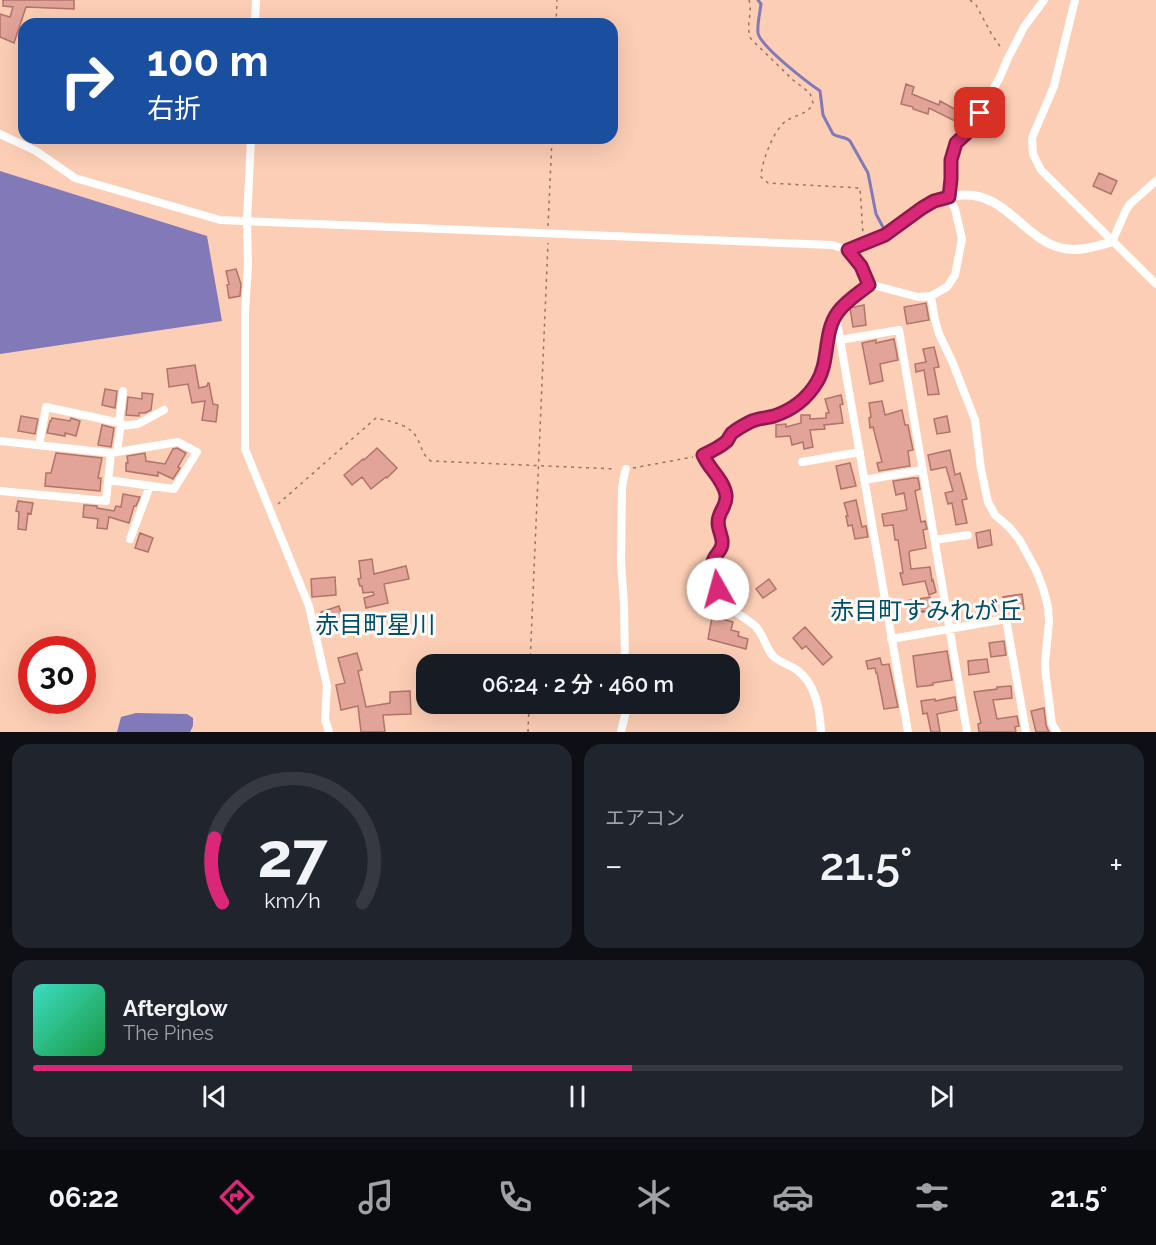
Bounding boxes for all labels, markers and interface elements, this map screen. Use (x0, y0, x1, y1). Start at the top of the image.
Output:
text: 100 m (147, 37, 269, 86)
icon: right (48, 42, 126, 120)
pin (954, 87, 1005, 138)
text: 右折 (147, 93, 201, 124)
icon: arrive (963, 96, 996, 129)
position arrow (686, 557, 750, 621)
district label: 赤目町すみれが丘 (830, 596, 1022, 625)
district label: 赤目町星川 (315, 610, 435, 639)
speed limit sign: 30 (18, 636, 96, 714)
text: 06:24 · 2 分 · 460 m (482, 671, 674, 697)
text: エアコン (605, 806, 685, 830)
text: 27 (257, 818, 328, 892)
text: 21.5° (820, 838, 912, 891)
text: − (605, 846, 623, 885)
text: + (1109, 846, 1123, 885)
text: km/h (264, 888, 320, 913)
text: Afterglow (123, 995, 228, 1021)
text: The Pines (123, 1021, 214, 1045)
icon: previous (198, 1080, 231, 1113)
icon: pause (561, 1080, 594, 1113)
icon: next (925, 1080, 958, 1113)
icon: directions (216, 1176, 258, 1218)
icon: music (355, 1176, 397, 1218)
icon: phone (494, 1176, 536, 1218)
icon: climate (633, 1176, 675, 1218)
icon: car (772, 1176, 814, 1218)
icon: filters (911, 1176, 953, 1218)
text: 06:22 (49, 1182, 119, 1213)
text: 21.5° (1050, 1182, 1107, 1213)

